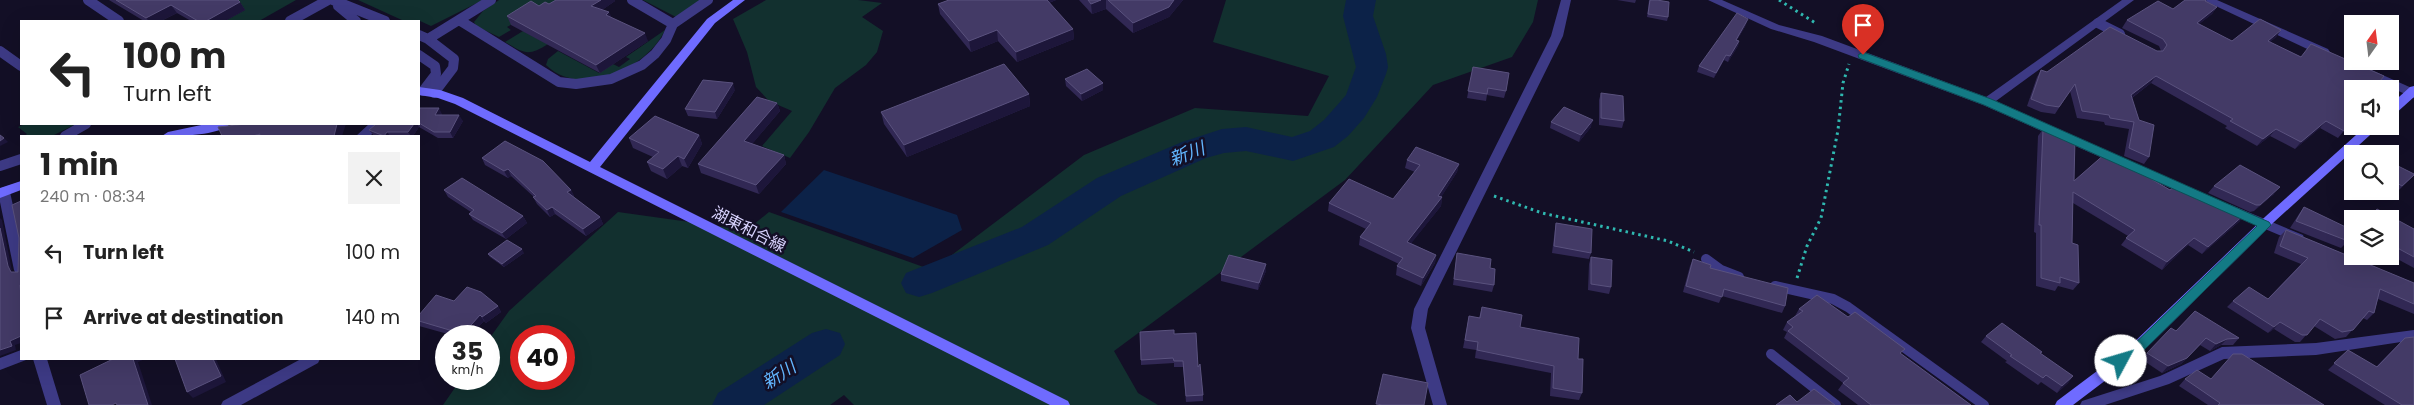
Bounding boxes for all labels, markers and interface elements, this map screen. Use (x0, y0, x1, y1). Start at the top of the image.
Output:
pin (1842, 4, 1884, 55)
icon: arrive (1849, 11, 1877, 39)
north arrow (2344, 15, 2399, 70)
map controls (2344, 15, 2399, 265)
text: 100 m (123, 31, 226, 80)
icon: left (40, 40, 105, 105)
text: Turn left (123, 78, 211, 109)
button: sound (2344, 80, 2399, 135)
water label: 新川 (1166, 135, 1210, 172)
text: 1 min (40, 143, 118, 186)
button: search (2344, 145, 2399, 200)
button: close (348, 152, 400, 204)
text: 240 m · 08:34 (40, 185, 145, 208)
street label: 湖東和合線 (708, 201, 790, 258)
button: layers (2344, 210, 2399, 265)
icon: left (40, 239, 68, 267)
text: Turn left (83, 239, 164, 266)
text: 100 m (345, 239, 400, 266)
icon: arrive (40, 304, 68, 332)
text: Arrive at destination (83, 304, 284, 331)
text: 140 m (345, 304, 400, 331)
speed limit sign: 40 (510, 325, 575, 390)
text: 35 (452, 334, 483, 369)
position arrow (2094, 334, 2146, 386)
water label: 新川 (757, 353, 802, 395)
text: km/h (452, 361, 483, 378)

